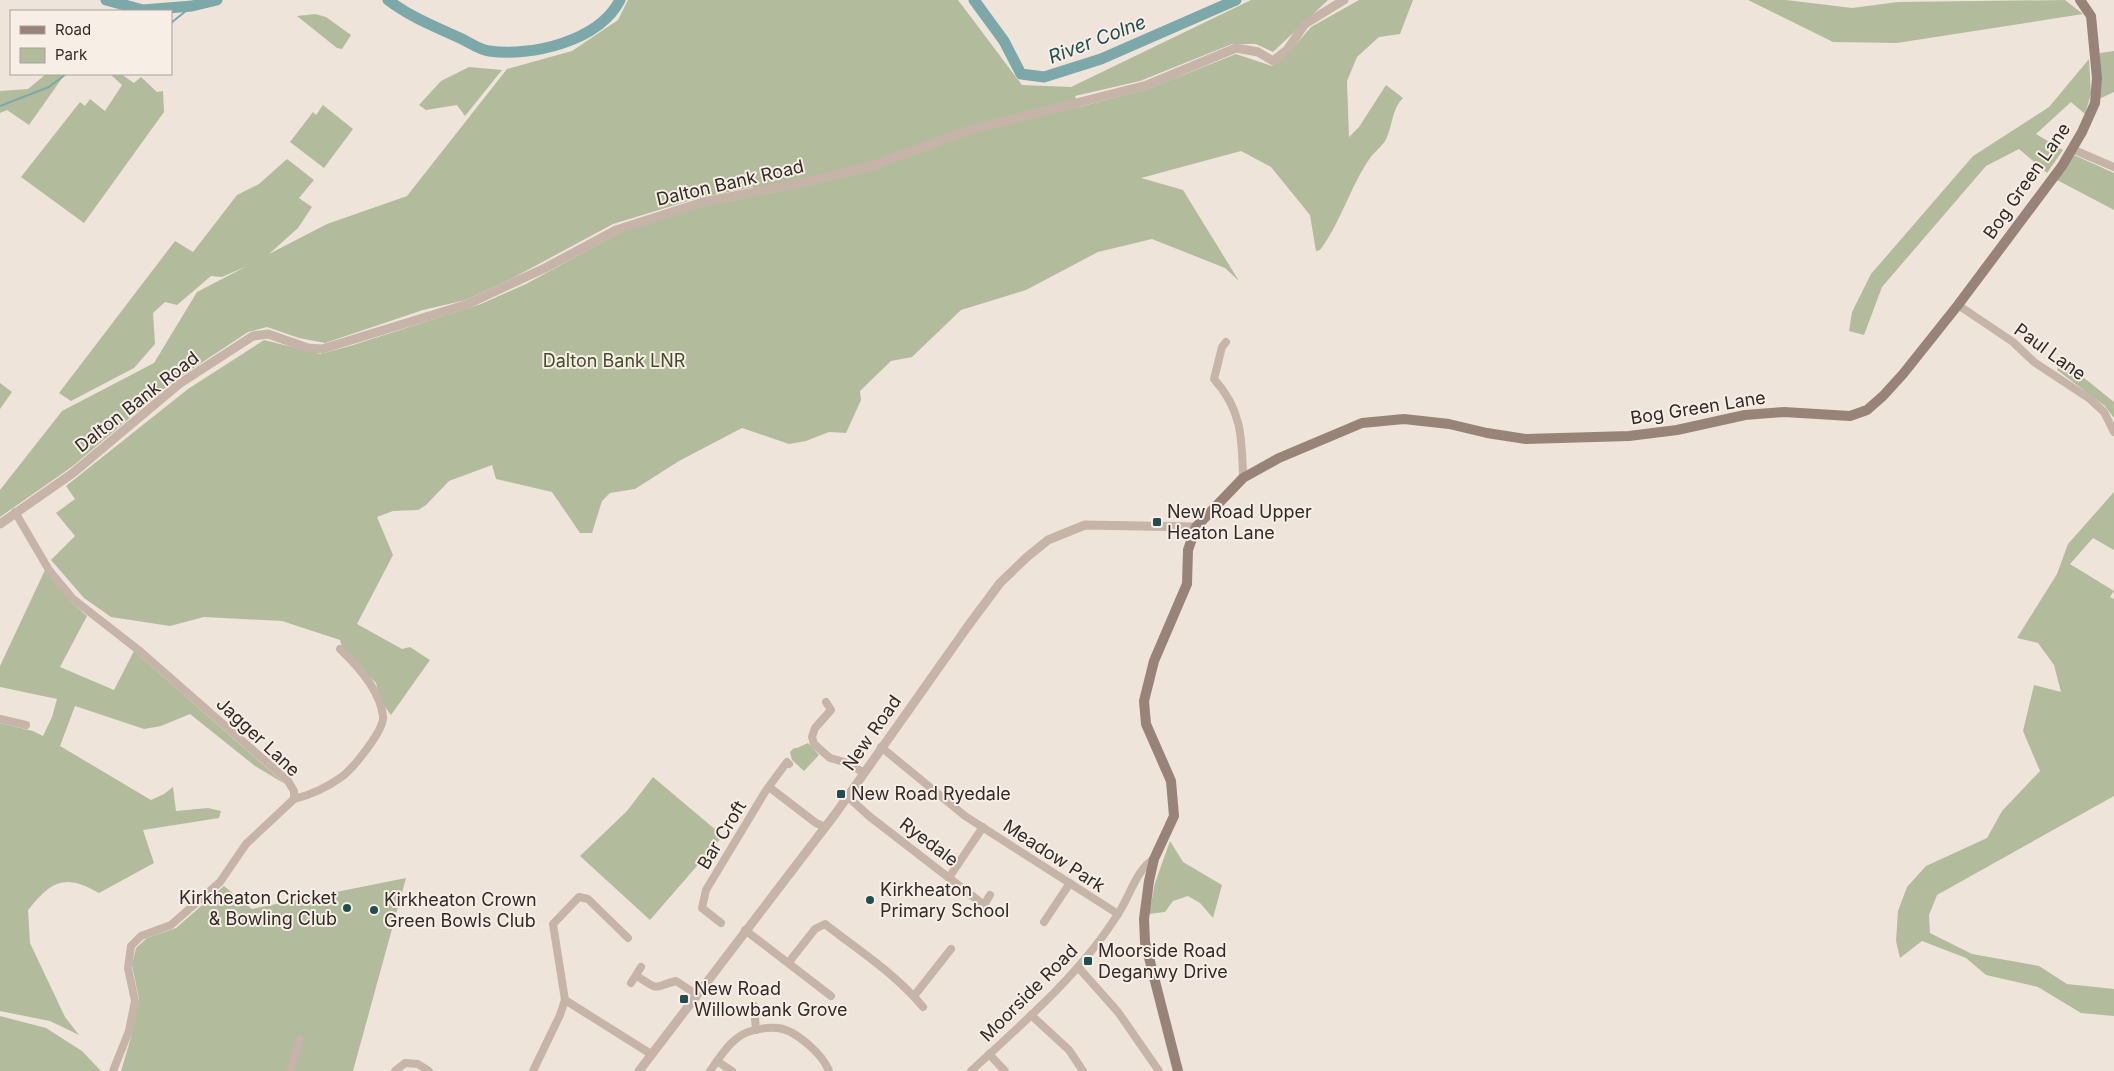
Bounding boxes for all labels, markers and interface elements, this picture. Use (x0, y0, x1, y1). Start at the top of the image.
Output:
legend (10, 10, 172, 75)
water label: River Colne (1045, 10, 1149, 69)
text: Road (55, 20, 91, 39)
text: Park (55, 45, 88, 64)
street label: Bog Green Lane (1979, 119, 2074, 243)
street label: Dalton Bank Road (654, 155, 806, 210)
street label: Paul Lane (2011, 319, 2090, 385)
street label: Dalton Bank Road (71, 347, 203, 456)
park label: Dalton Bank LNR (543, 350, 686, 371)
street label: Bog Green Lane (1629, 386, 1767, 429)
place label: New Road Upper Heaton Lane (1167, 501, 1312, 543)
marker: New Road Upper Heaton Lane (1151, 516, 1163, 528)
street label: New Road (838, 691, 905, 774)
street label: Jagger Lane (212, 693, 304, 781)
place label: New Road Ryedale (851, 783, 1011, 804)
marker: New Road Ryedale (835, 788, 847, 800)
street label: Bar Croft (693, 797, 750, 873)
street label: Ryedale (896, 813, 963, 870)
street label: Meadow Park (1000, 815, 1109, 896)
place label: Kirkheaton Primary School (880, 879, 1009, 921)
place label: Kirkheaton Cricket & Bowling Club (179, 887, 337, 929)
place label: Kirkheaton Crown Green Bowls Club (384, 889, 537, 931)
marker: Kirkheaton Primary School (864, 894, 876, 906)
marker: Kirkheaton Cricket & Bowling Club (341, 902, 353, 914)
marker: Kirkheaton Crown Green Bowls Club (368, 904, 380, 916)
street label: Moorside Road (976, 940, 1081, 1045)
place label: Moorside Road Deganwy Drive (1098, 940, 1228, 982)
marker: Moorside Road Deganwy Drive (1082, 955, 1094, 967)
place label: New Road Willowbank Grove (694, 978, 848, 1020)
marker: New Road Willowbank Grove (678, 993, 690, 1005)

